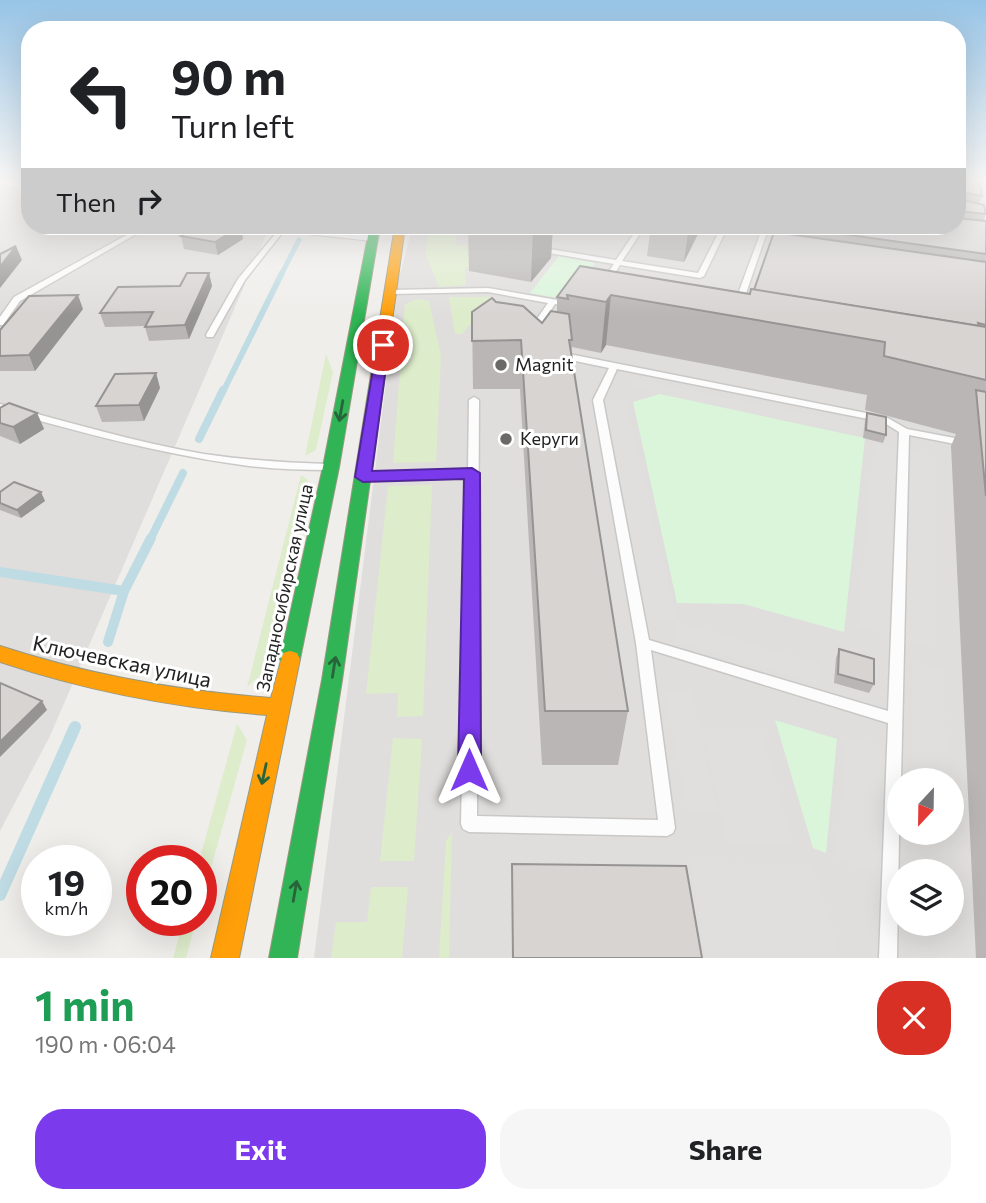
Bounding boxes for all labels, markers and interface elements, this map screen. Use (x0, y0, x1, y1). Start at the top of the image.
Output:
text: 90 m (171, 45, 286, 105)
icon: left (56, 49, 147, 140)
text: Turn left (171, 105, 295, 145)
icon: right (130, 182, 168, 220)
text: Then (56, 186, 116, 217)
pin (353, 315, 413, 375)
icon: arrive (364, 326, 402, 364)
place label: Magnit (515, 353, 574, 375)
marker: Magnit (493, 357, 509, 373)
one-way arrow (334, 399, 347, 422)
place label: Керуги (520, 427, 579, 449)
marker: Керуги (498, 431, 514, 447)
street label: Западносибирская улица (251, 482, 317, 694)
street label: Ключевская улица (31, 629, 214, 692)
one-way arrow (328, 656, 341, 679)
position arrow (432, 733, 506, 807)
one-way arrow (257, 762, 271, 785)
north arrow (887, 768, 964, 845)
map controls (887, 768, 964, 936)
speed limit sign: 20 (126, 845, 217, 936)
button: layers (887, 859, 964, 936)
text: 19 (48, 860, 85, 903)
one-way arrow (289, 880, 302, 903)
text: km/h (45, 897, 88, 919)
text: 1 min (35, 978, 135, 1030)
button: close (877, 981, 951, 1055)
text: 190 m · 06:04 (35, 1030, 176, 1058)
button: Exit (35, 1109, 486, 1189)
button: Share (500, 1109, 951, 1189)

